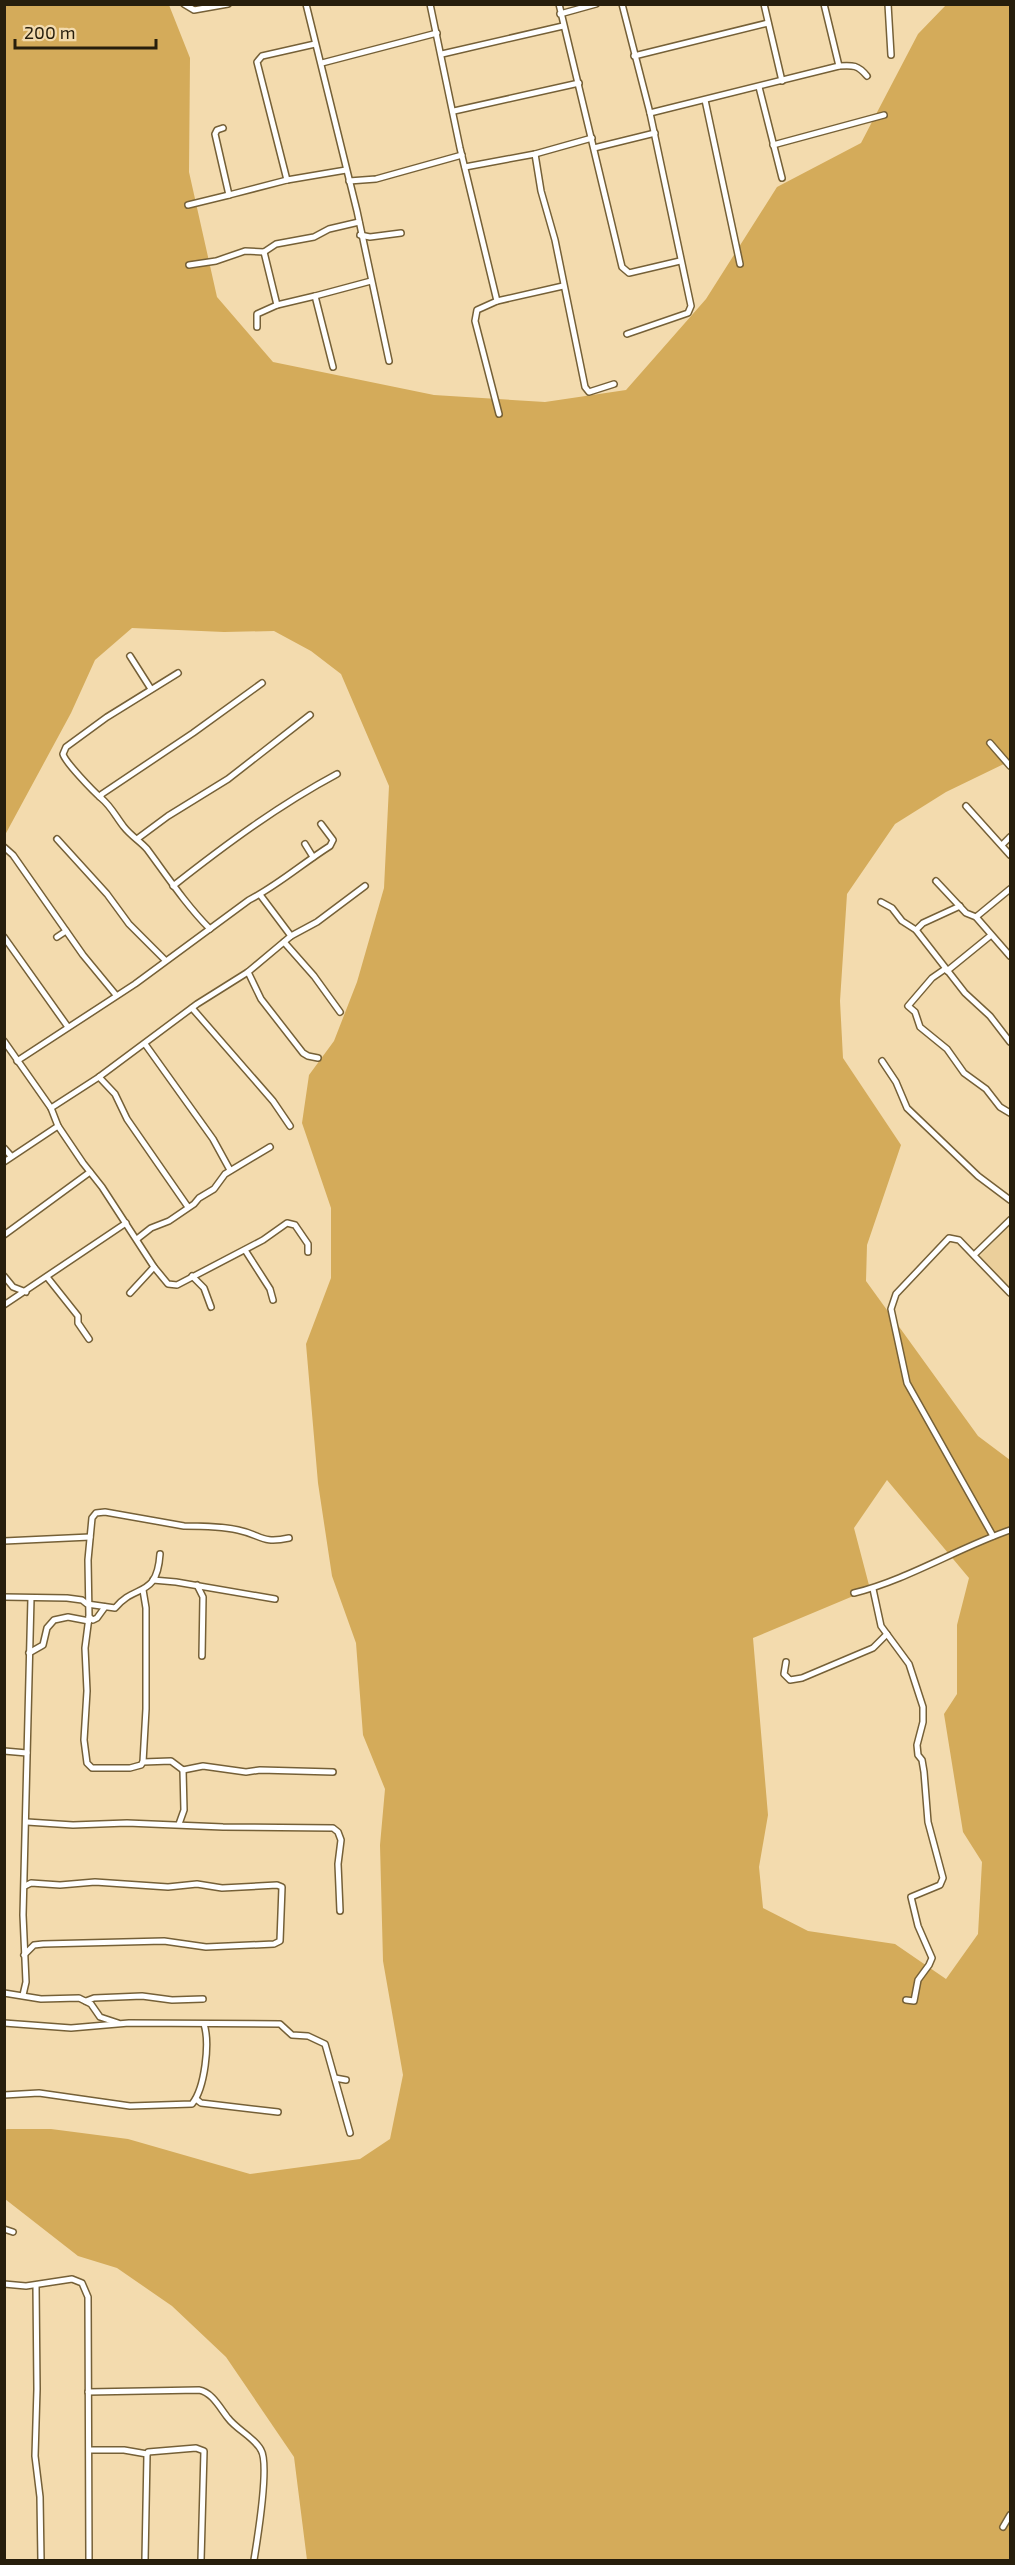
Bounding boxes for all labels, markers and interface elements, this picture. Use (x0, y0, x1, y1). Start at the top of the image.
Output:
scale bar (15, 12, 156, 50)
text: 200 m (24, 21, 76, 43)

